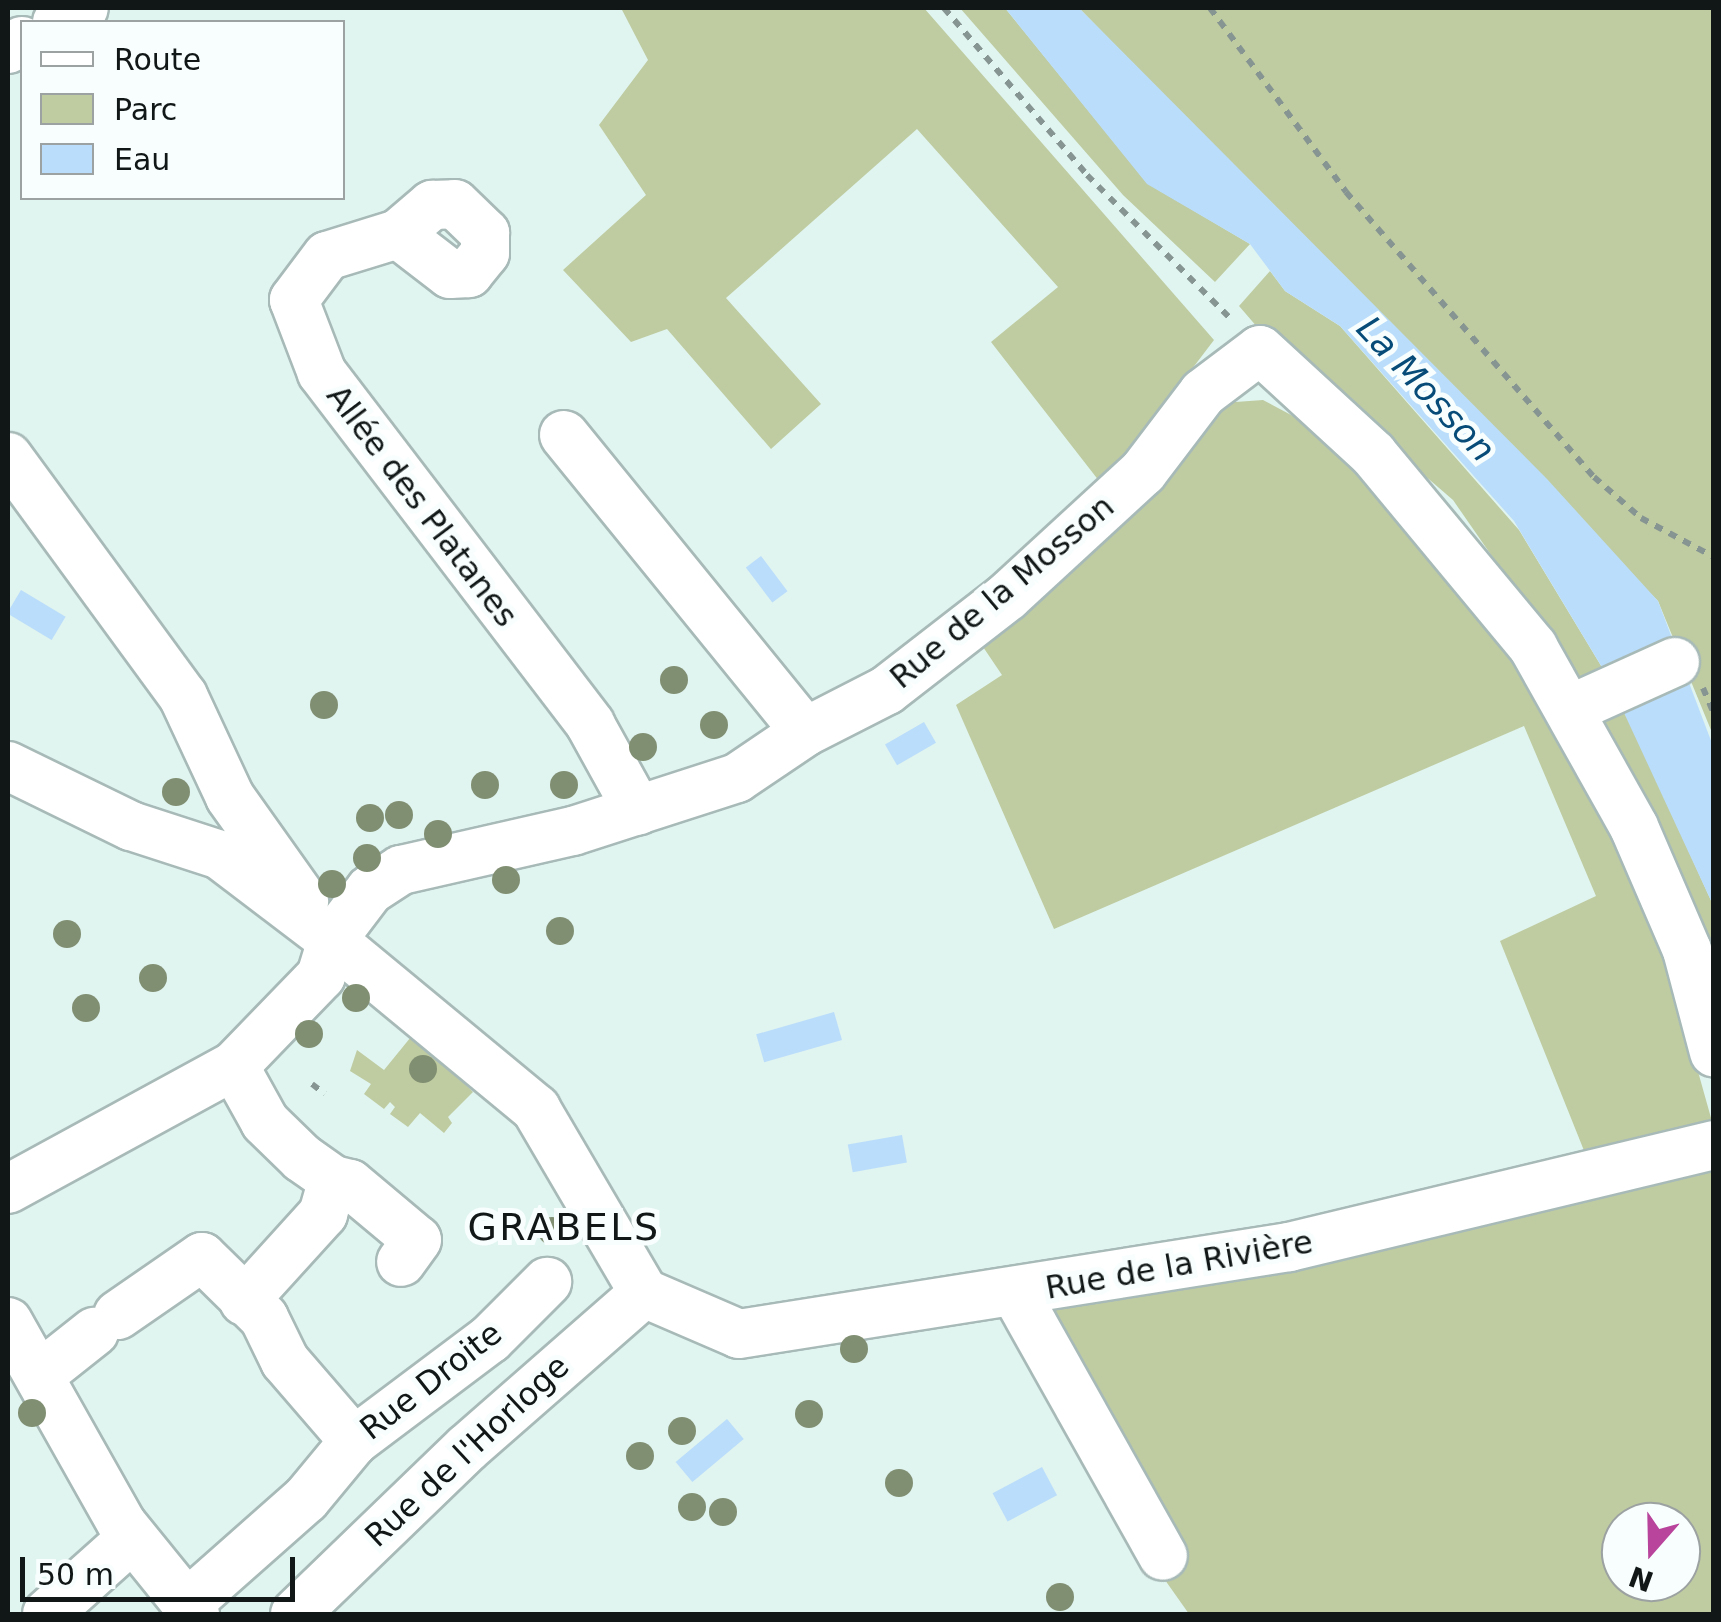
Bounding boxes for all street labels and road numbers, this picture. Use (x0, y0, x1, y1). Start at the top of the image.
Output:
street label: Allée des Platanes (319, 378, 525, 634)
street label: Rue de la Mosson (882, 487, 1122, 697)
street label: Rue de la Rivière (1042, 1223, 1316, 1307)
street label: Rue Droite (353, 1314, 509, 1448)
street label: Rue de l'Horloge (357, 1347, 577, 1555)

